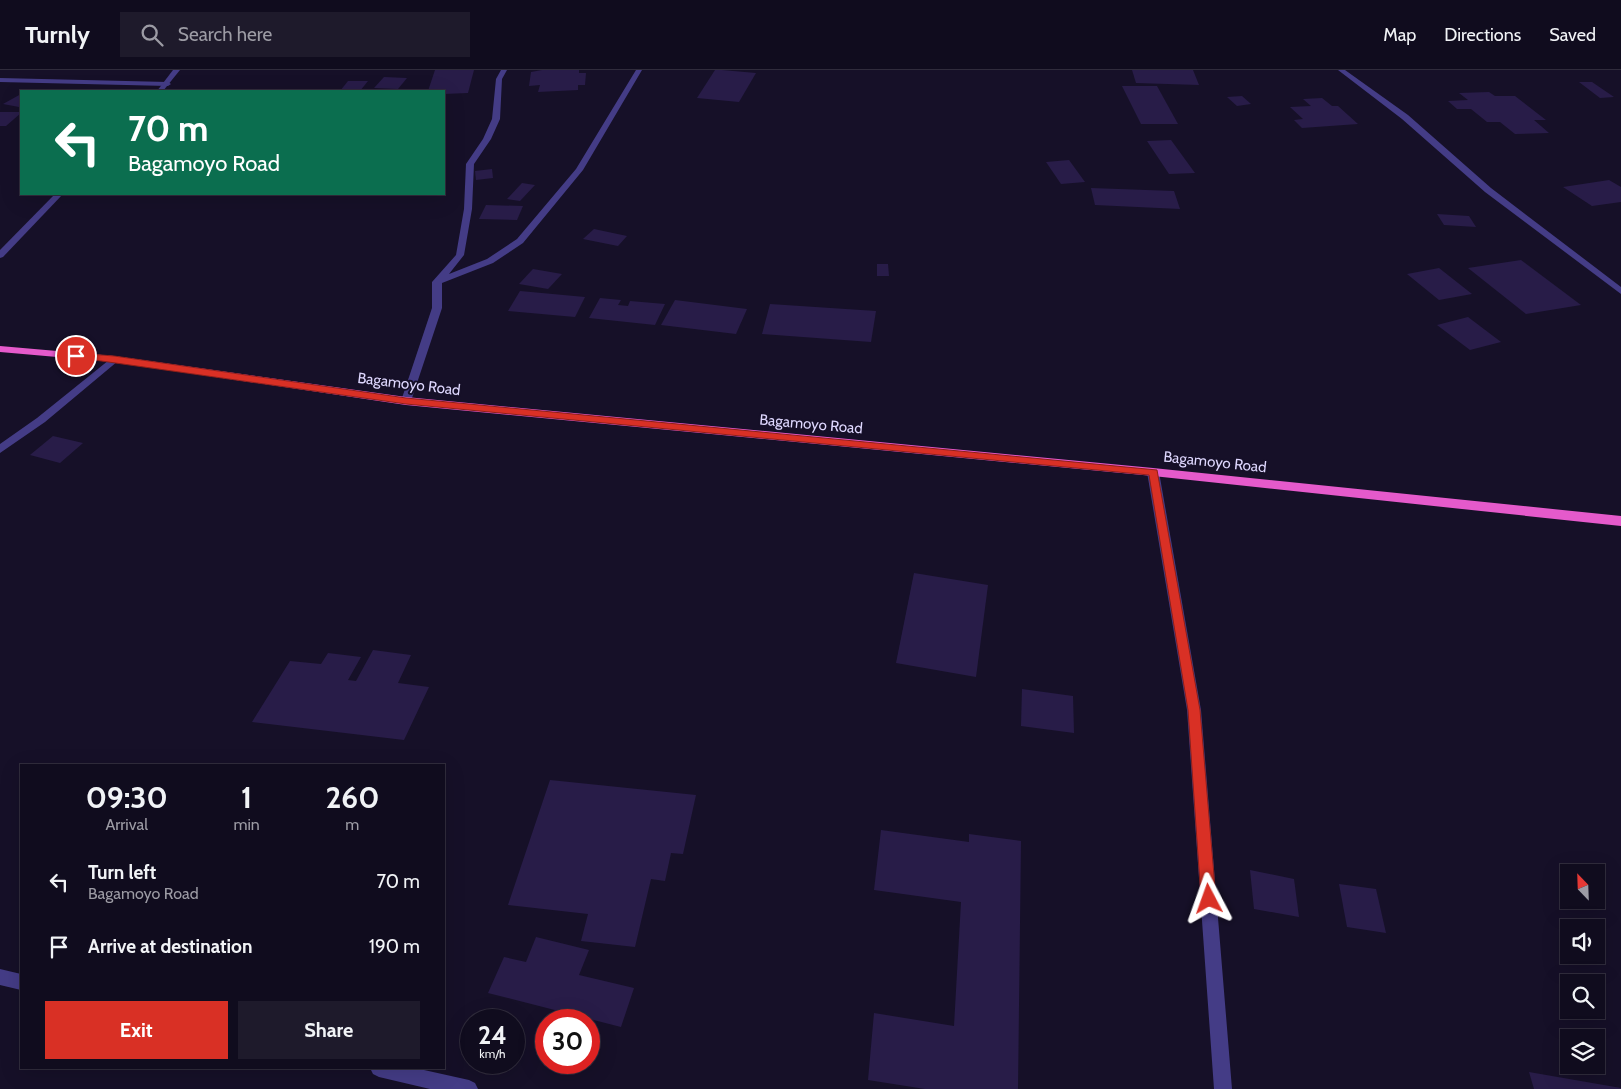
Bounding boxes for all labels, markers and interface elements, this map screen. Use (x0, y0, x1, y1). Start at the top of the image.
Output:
search box (120, 12, 470, 57)
text: Turnly (25, 20, 90, 49)
icon: search (138, 21, 166, 49)
text: Search here (178, 23, 272, 46)
text: Map (1383, 24, 1416, 46)
text: Directions (1444, 24, 1521, 46)
text: Saved (1549, 24, 1596, 46)
text: 70 m (128, 107, 209, 150)
icon: left (45, 110, 110, 175)
text: Bagamoyo Road (128, 150, 280, 177)
pin (55, 335, 97, 377)
icon: arrive (62, 342, 90, 370)
street label: Bagamoyo Road (356, 369, 462, 399)
street label: Bagamoyo Road (759, 411, 863, 437)
street label: Bagamoyo Road (1163, 448, 1267, 476)
text: 09:30 (86, 779, 168, 816)
text: 1 (241, 779, 252, 816)
text: 260 (325, 779, 379, 816)
text: Arrival (105, 815, 148, 834)
text: min (233, 815, 260, 834)
text: m (345, 815, 359, 834)
text: Turn left (88, 861, 156, 884)
north arrow (1560, 864, 1605, 909)
map controls (1560, 864, 1605, 1074)
icon: left (45, 868, 73, 896)
text: 70 m (376, 870, 420, 893)
position arrow (1182, 872, 1234, 924)
text: Bagamoyo Road (88, 884, 199, 903)
button: sound (1560, 919, 1605, 964)
icon: arrive (45, 933, 73, 961)
text: Arrive at destination (88, 935, 252, 958)
text: 190 m (369, 935, 420, 958)
button: search (1560, 974, 1605, 1019)
button: Exit (45, 1001, 228, 1059)
button: Share (238, 1001, 420, 1059)
speed limit sign: 30 (535, 1009, 600, 1074)
text: 24 (478, 1020, 507, 1050)
button: layers (1560, 1029, 1605, 1074)
text: km/h (479, 1046, 506, 1061)

